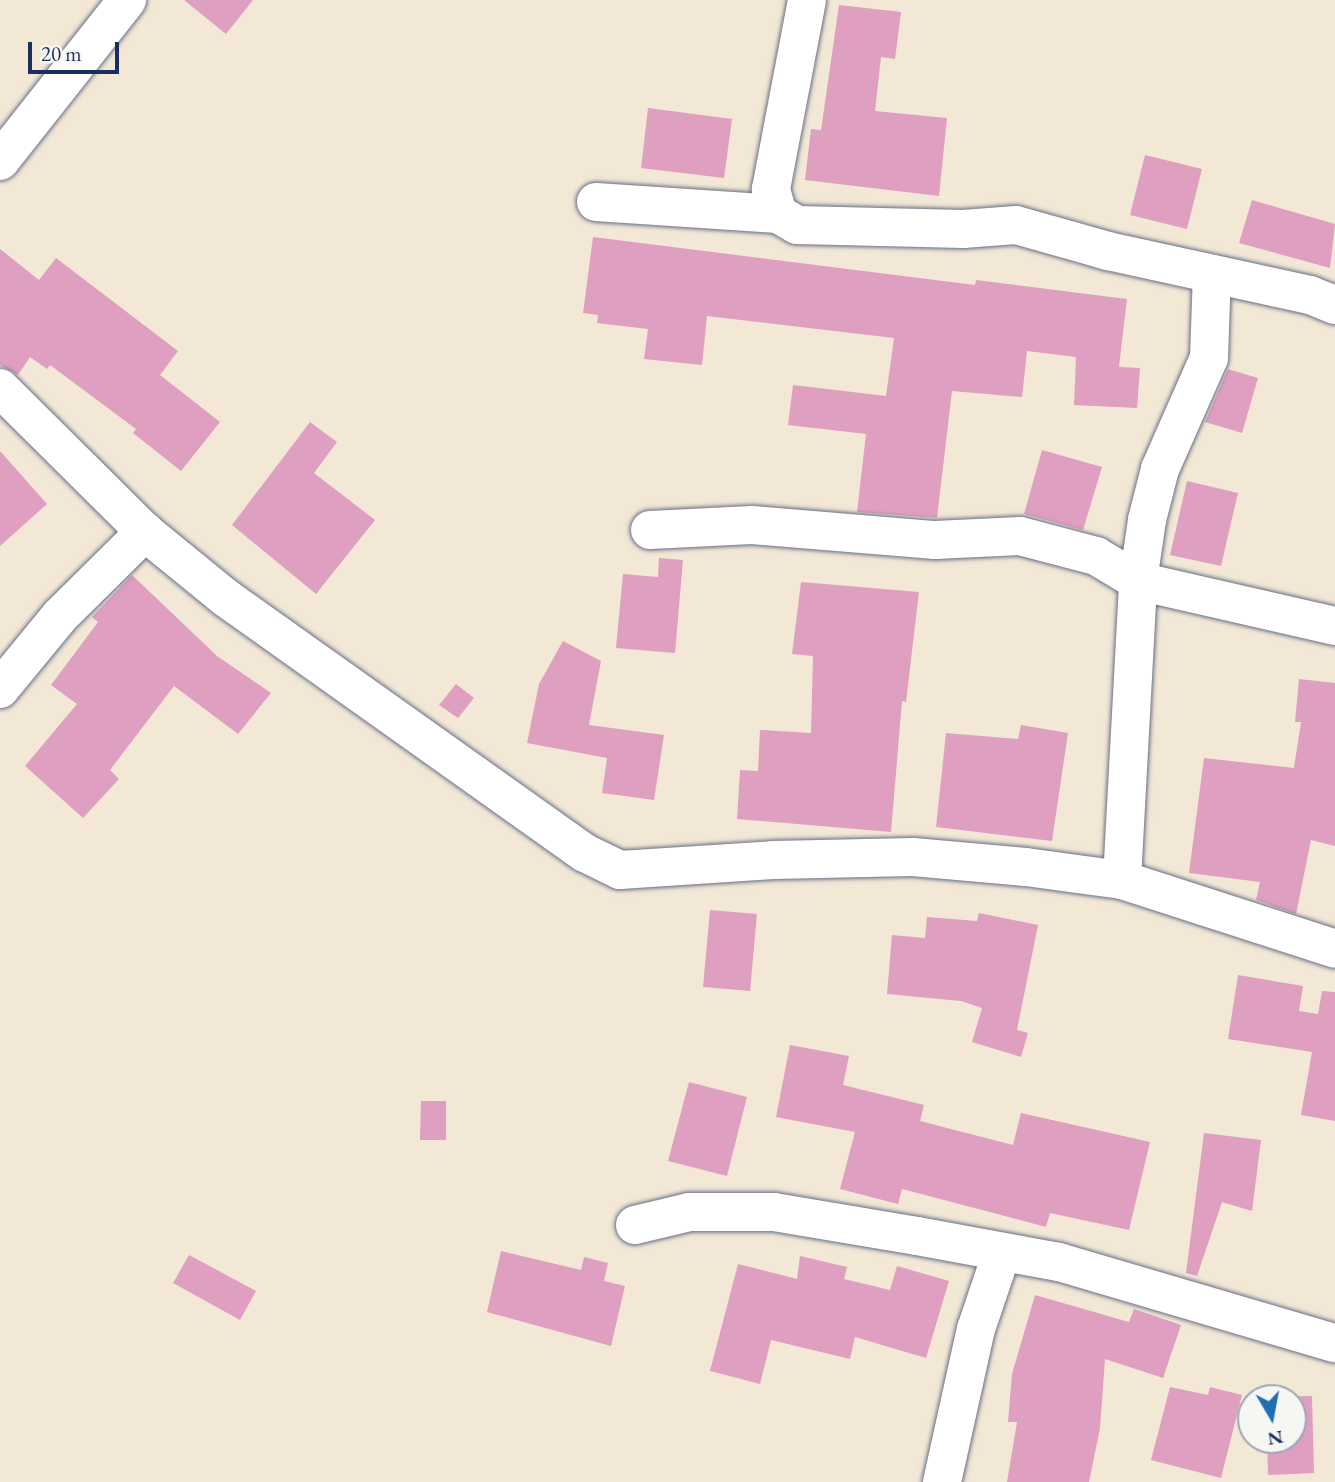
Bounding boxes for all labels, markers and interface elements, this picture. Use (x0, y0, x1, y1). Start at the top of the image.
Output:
scale bar (32, 28, 122, 72)
text: 20 m (41, 40, 82, 67)
north arrow (1237, 1384, 1307, 1454)
text: N (1266, 1425, 1285, 1452)

